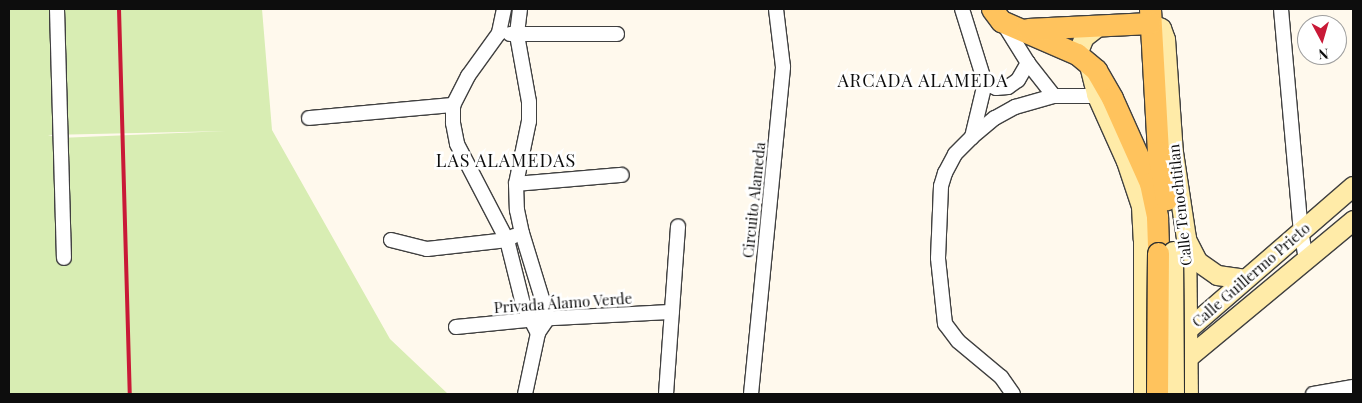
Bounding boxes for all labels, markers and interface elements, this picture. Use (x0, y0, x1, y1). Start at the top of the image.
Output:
north arrow (1297, 15, 1347, 65)
text: N (1318, 44, 1330, 64)
district label: ARCADA ALAMEDA (835, 69, 1011, 91)
street label: Circuito Alameda (739, 141, 769, 259)
street label: Calle Tenochtitlan (1165, 143, 1195, 267)
district label: LAS ALAMEDAS (434, 149, 578, 171)
street label: Calle Guillermo Prieto (1188, 219, 1314, 331)
street label: Privada Álamo Verde (493, 289, 633, 317)

